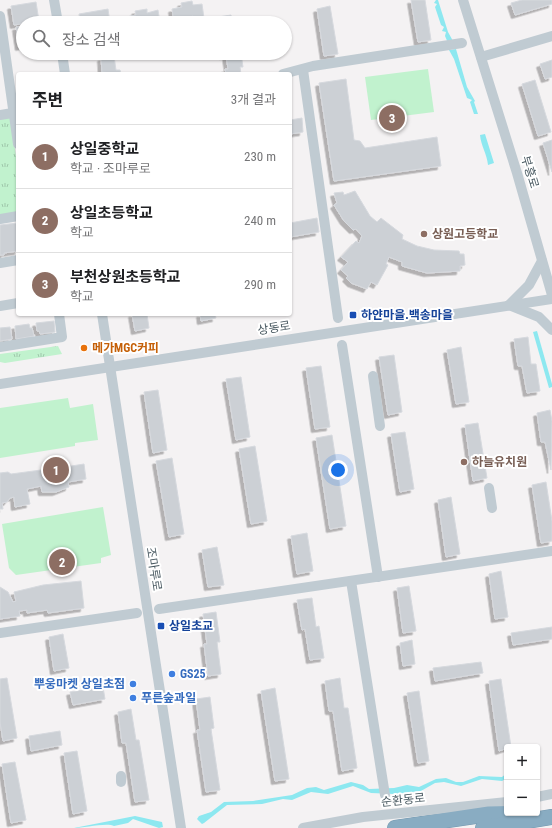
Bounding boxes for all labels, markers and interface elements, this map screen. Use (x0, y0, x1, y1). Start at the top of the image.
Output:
search box (16, 16, 292, 60)
icon: search (30, 27, 52, 49)
text: 장소 검색 (62, 31, 121, 49)
text: 주변 (32, 90, 63, 110)
text: 3개 결과 (231, 92, 276, 107)
pin: 3 (379, 103, 405, 133)
text: 상일중학교 (70, 140, 139, 158)
text: 1 (42, 149, 48, 164)
text: 230 m (244, 149, 276, 164)
street label: 부흥로 (518, 154, 542, 190)
text: 학교 · 조마루로 (70, 161, 151, 176)
text: 상일초등학교 (70, 204, 153, 222)
text: 2 (42, 213, 48, 228)
text: 240 m (244, 213, 276, 228)
text: 학교 (70, 225, 94, 240)
place label: 상원고등학교 (432, 227, 498, 241)
marker: 상원고등학교 (419, 229, 429, 239)
text: 부천상원초등학교 (70, 268, 180, 286)
text: 3 (42, 277, 48, 292)
text: 290 m (244, 277, 276, 292)
text: 학교 (70, 289, 94, 304)
place label: 하얀마을.백송마을 (361, 308, 453, 322)
marker: 하얀마을.백송마을 (348, 310, 358, 320)
street label: 상동로 (257, 318, 291, 338)
place label: 메가MGC커피 (92, 341, 159, 355)
marker: 메가MGC커피 (79, 343, 89, 353)
pin: 1 (43, 455, 69, 485)
place label: 하늘유치원 (472, 455, 527, 469)
marker: 하늘유치원 (459, 457, 469, 467)
your location (328, 460, 348, 480)
street label: 조마루로 (144, 546, 164, 592)
pin: 2 (49, 547, 75, 577)
place label: 상일초교 (169, 619, 213, 633)
marker: 상일초교 (156, 621, 166, 631)
place label: GS25 (180, 667, 206, 681)
marker: GS25 (167, 669, 177, 679)
place label: 뿌웅마켓 상일초점 (34, 677, 125, 691)
marker: 뿌웅마켓 상일초점 (128, 679, 138, 689)
place label: 푸른숲과일 (141, 691, 196, 705)
marker: 푸른숲과일 (128, 693, 138, 703)
map controls (504, 744, 540, 816)
button: + (504, 744, 540, 780)
button: − (504, 780, 540, 816)
street label: 순환동로 (380, 791, 426, 809)

